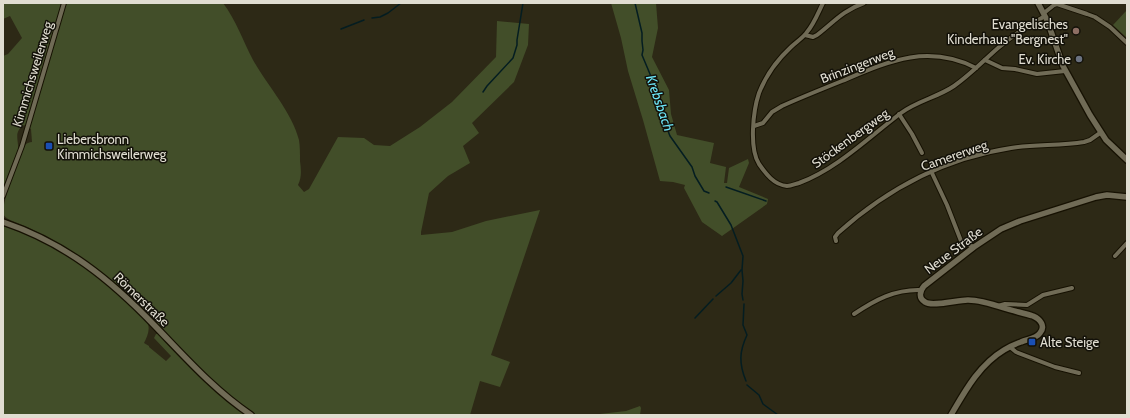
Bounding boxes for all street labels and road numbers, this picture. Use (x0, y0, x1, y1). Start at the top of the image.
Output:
street label: Kimmichsweilerweg (8, 19, 56, 129)
street label: Brinzingerweg (818, 43, 897, 86)
street label: Stöckenbergweg (808, 104, 892, 171)
street label: Camererweg (919, 136, 990, 174)
street label: Neue Straße (921, 223, 985, 277)
street label: Römerstraße (111, 269, 173, 330)

